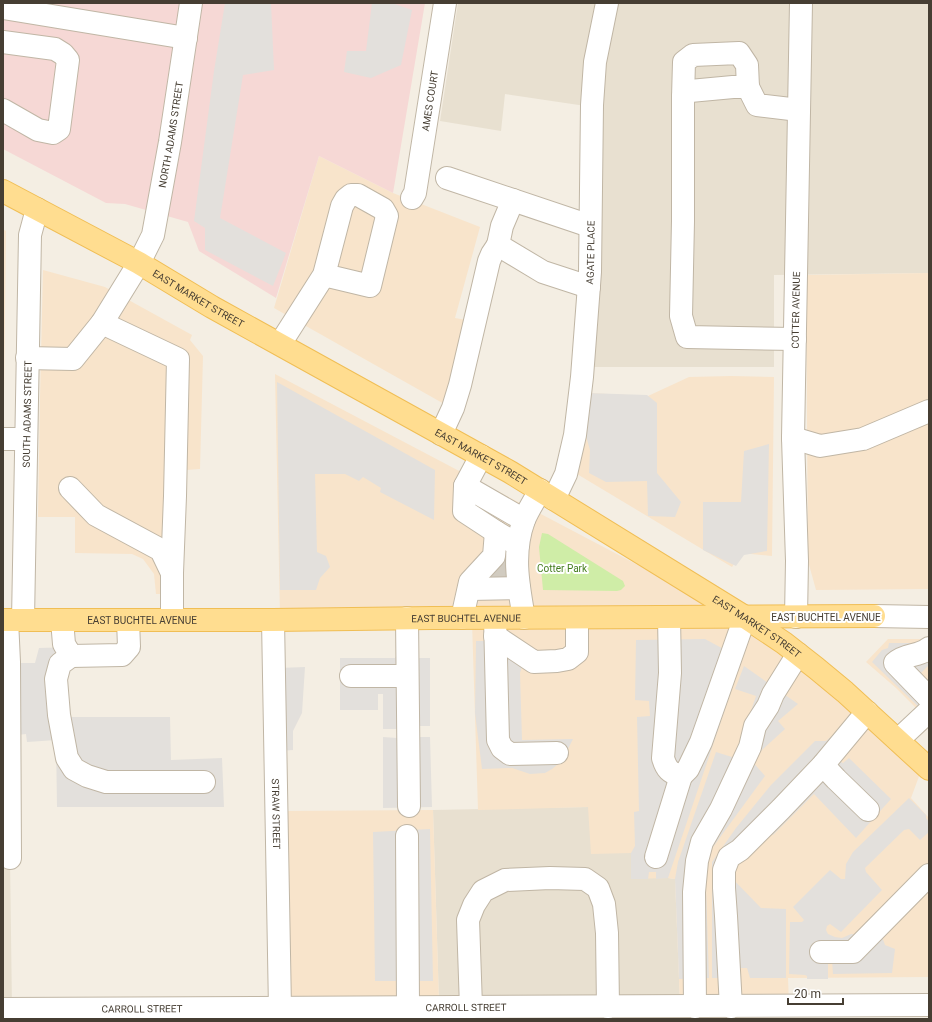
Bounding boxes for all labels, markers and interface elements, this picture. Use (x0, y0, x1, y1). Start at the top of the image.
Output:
street label: AMES COURT (419, 70, 440, 132)
street label: NORTH ADAMS STREET (156, 81, 185, 189)
street label: AGATE PLACE (584, 220, 596, 285)
street label: EAST MARKET STREET (151, 267, 246, 329)
street label: COTTER AVENUE (789, 271, 802, 349)
street label: SOUTH ADAMS STREET (20, 360, 33, 468)
street label: EAST MARKET STREET (433, 426, 529, 487)
park label: Cotter Park (537, 563, 588, 574)
street label: EAST MARKET STREET (711, 593, 803, 660)
street label: EAST BUCHTEL AVENUE (411, 612, 521, 624)
street label: EAST BUCHTEL AVENUE (771, 612, 881, 623)
street label: EAST BUCHTEL AVENUE (87, 615, 197, 626)
street label: STRAW STREET (270, 778, 283, 850)
scale bar (788, 980, 843, 1006)
text: 20 m (794, 987, 821, 1001)
street label: CARROLL STREET (425, 1001, 507, 1013)
street label: CARROLL STREET (101, 1003, 183, 1014)

